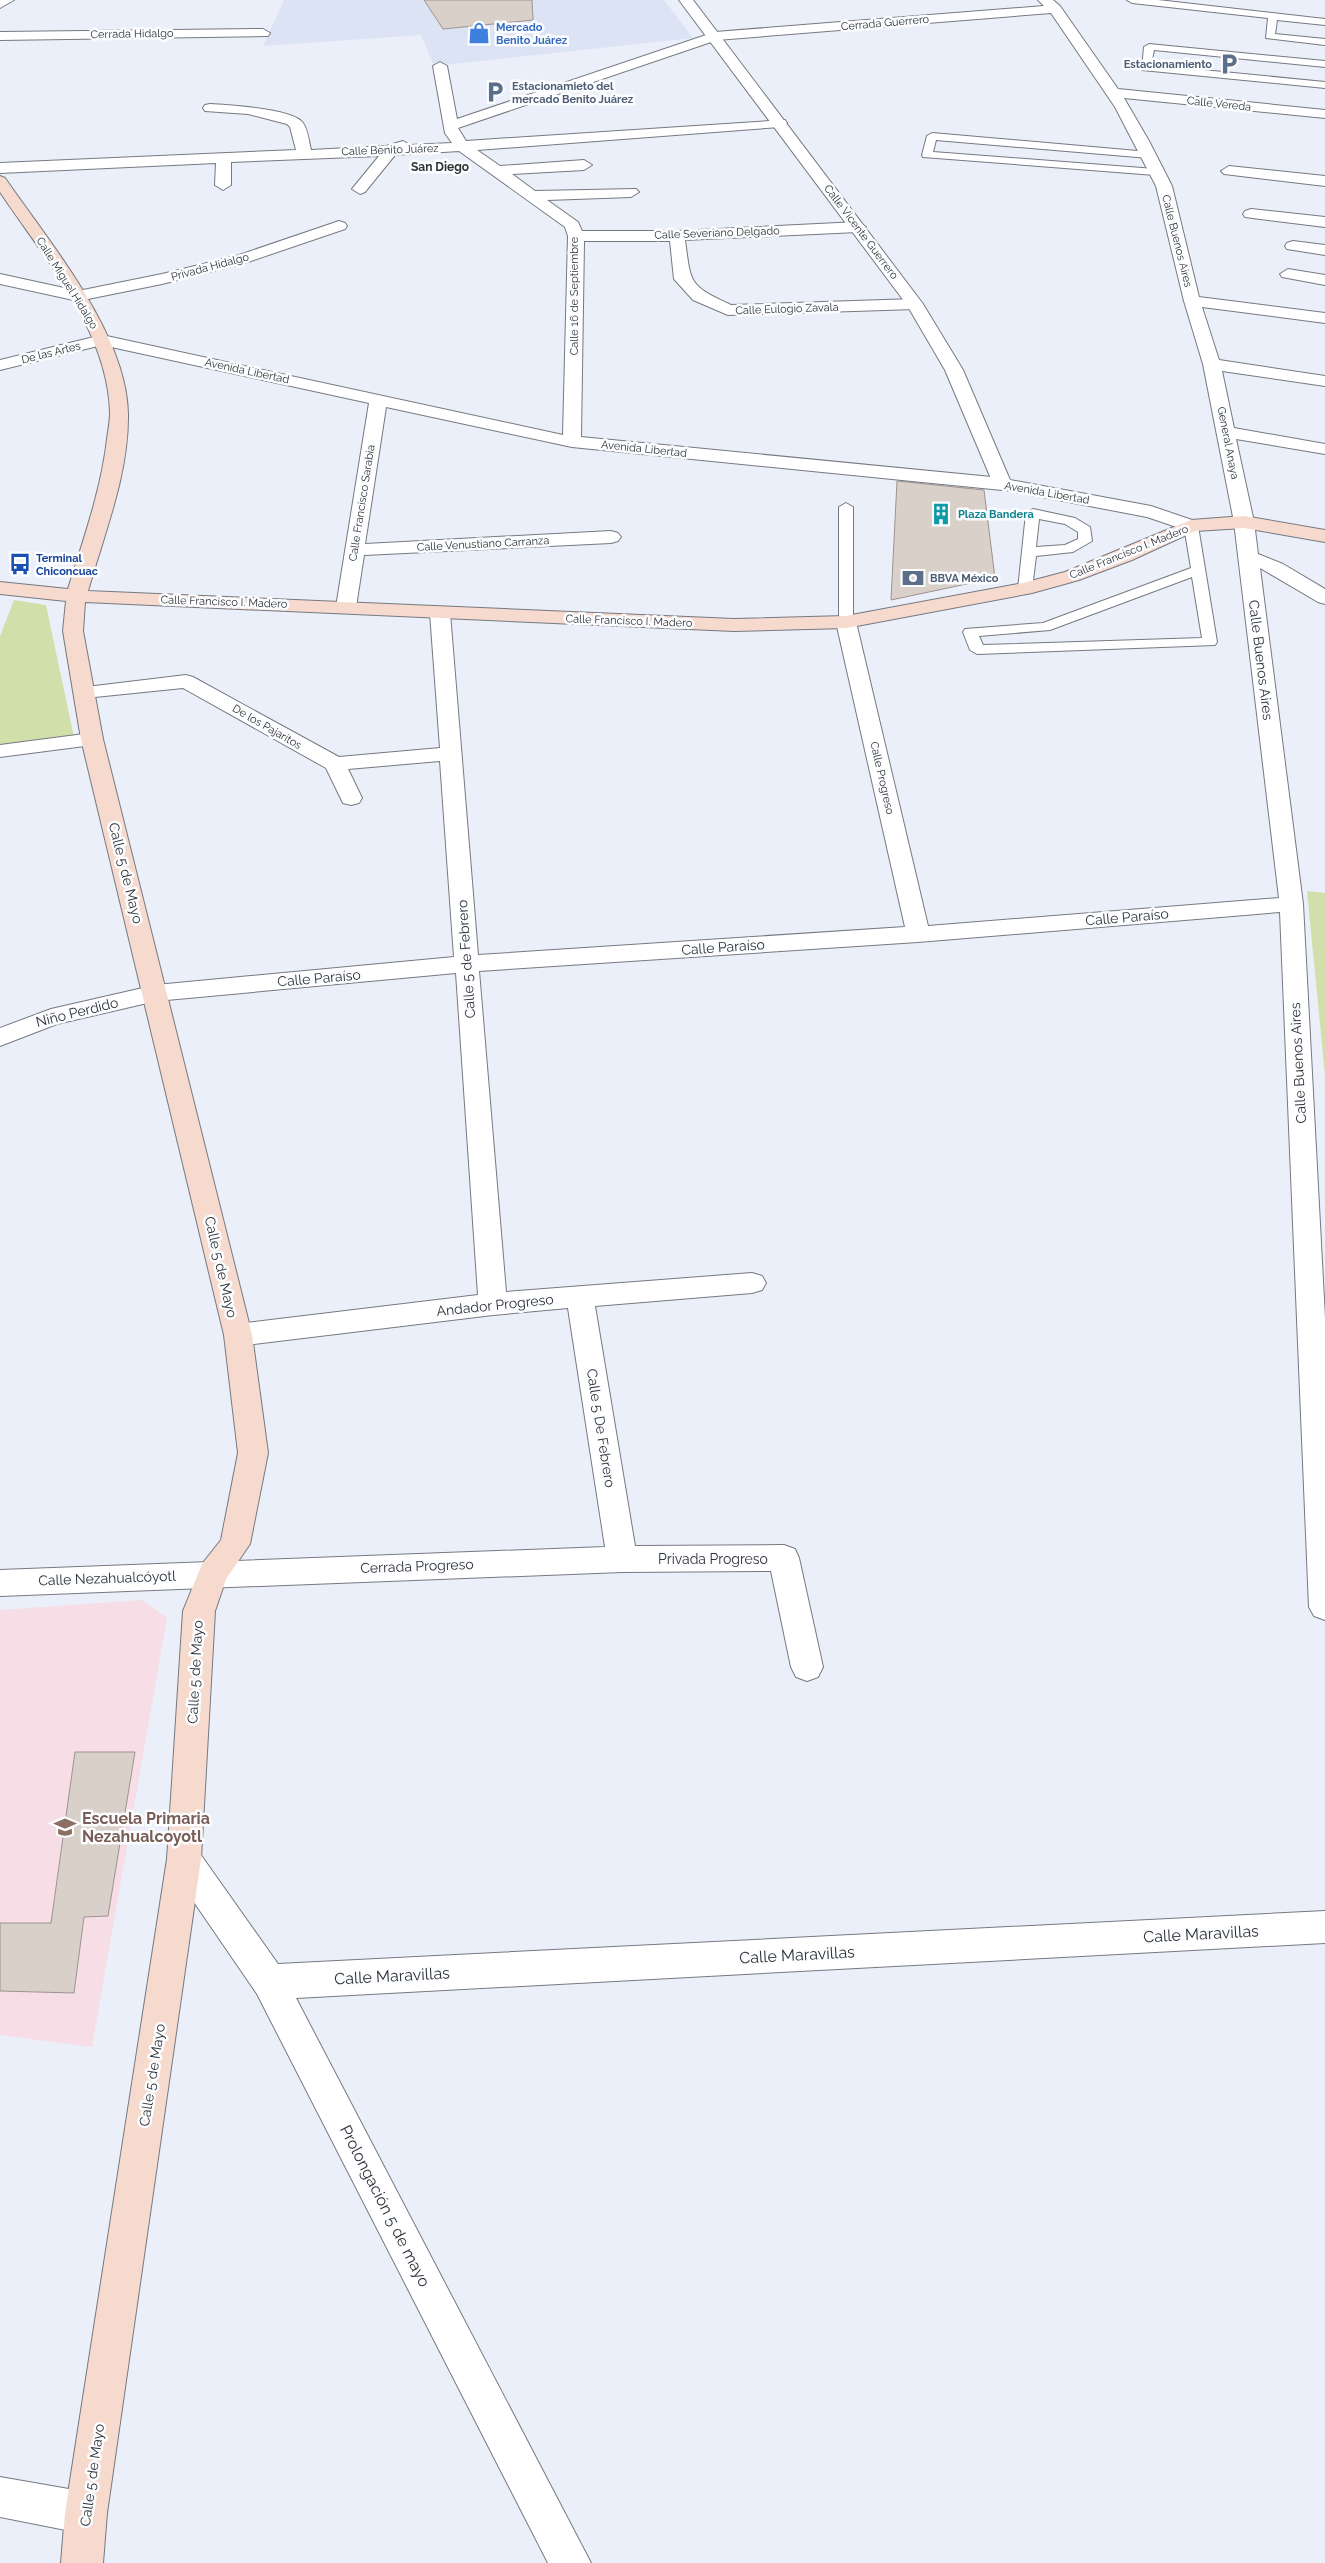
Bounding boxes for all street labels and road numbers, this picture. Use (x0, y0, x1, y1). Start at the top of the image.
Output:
street label: Cerrada Guerrero (840, 13, 930, 33)
street label: Cerrada Hidalgo (90, 27, 174, 41)
street label: Calle Vereda (1186, 94, 1252, 114)
street label: Calle Benito Juárez (341, 142, 439, 158)
street label: Calle Vicente Guerrero (821, 182, 901, 282)
street label: Calle Buenos Aires (1159, 193, 1195, 289)
street label: Calle Severiano Delgado (654, 224, 780, 242)
street label: Calle Miguel Hidalgo (33, 235, 101, 332)
street label: Calle 16 de Septiembre (568, 236, 581, 355)
street label: Privada Hidalgo (170, 250, 251, 284)
street label: Calle Eulogio Zavala (735, 301, 839, 317)
street label: De las Artes (20, 339, 82, 367)
street label: Avenida Libertad (204, 356, 291, 386)
street label: General Anaya (1215, 406, 1241, 480)
street label: Avenida Libertad (601, 438, 688, 460)
street label: Calle Francisco Sarabia (346, 444, 378, 562)
street label: Avenida Libertad (1003, 479, 1091, 507)
street label: Calle Francisco I. Madero (1068, 522, 1191, 582)
street label: Calle Venustiano Carranza (416, 534, 550, 554)
street label: Calle Francisco I. Madero (160, 593, 288, 611)
street label: Calle Buenos Aires (1246, 599, 1276, 721)
street label: Calle Francisco I. Madero (565, 612, 693, 630)
street label: De los Pajaritos (230, 702, 304, 752)
street label: Calle Progreso (867, 740, 897, 816)
street label: Calle 5 de Mayo (106, 821, 146, 925)
street label: Calle 5 de Febrero (454, 899, 478, 1019)
street label: Calle Paraíso (1085, 905, 1169, 929)
street label: Calle Paraíso (681, 936, 765, 958)
street label: Calle Paraíso (277, 966, 361, 990)
street label: Niño Perdido (34, 994, 120, 1030)
street label: Calle Buenos Aires (1287, 1002, 1309, 1124)
street label: Calle 5 de Mayo (202, 1215, 240, 1319)
street label: Andador Progreso (436, 1291, 554, 1319)
street label: Calle 5 De Febrero (584, 1367, 618, 1489)
street label: Privada Progreso (658, 1551, 768, 1567)
street label: Cerrada Progreso (360, 1556, 474, 1576)
street label: Calle Nezahualcóyotl (38, 1568, 176, 1588)
street label: Calle 5 de Mayo (184, 1620, 206, 1724)
street label: Calle Maravillas (1143, 1921, 1260, 1947)
street label: Calle Maravillas (739, 1942, 856, 1968)
street label: Calle Maravillas (334, 1963, 451, 1989)
street label: Calle 5 de Mayo (136, 2023, 168, 2127)
street label: Prolongación 5 de mayo (336, 2122, 434, 2290)
street label: Calle 5 de Mayo (77, 2423, 107, 2527)

